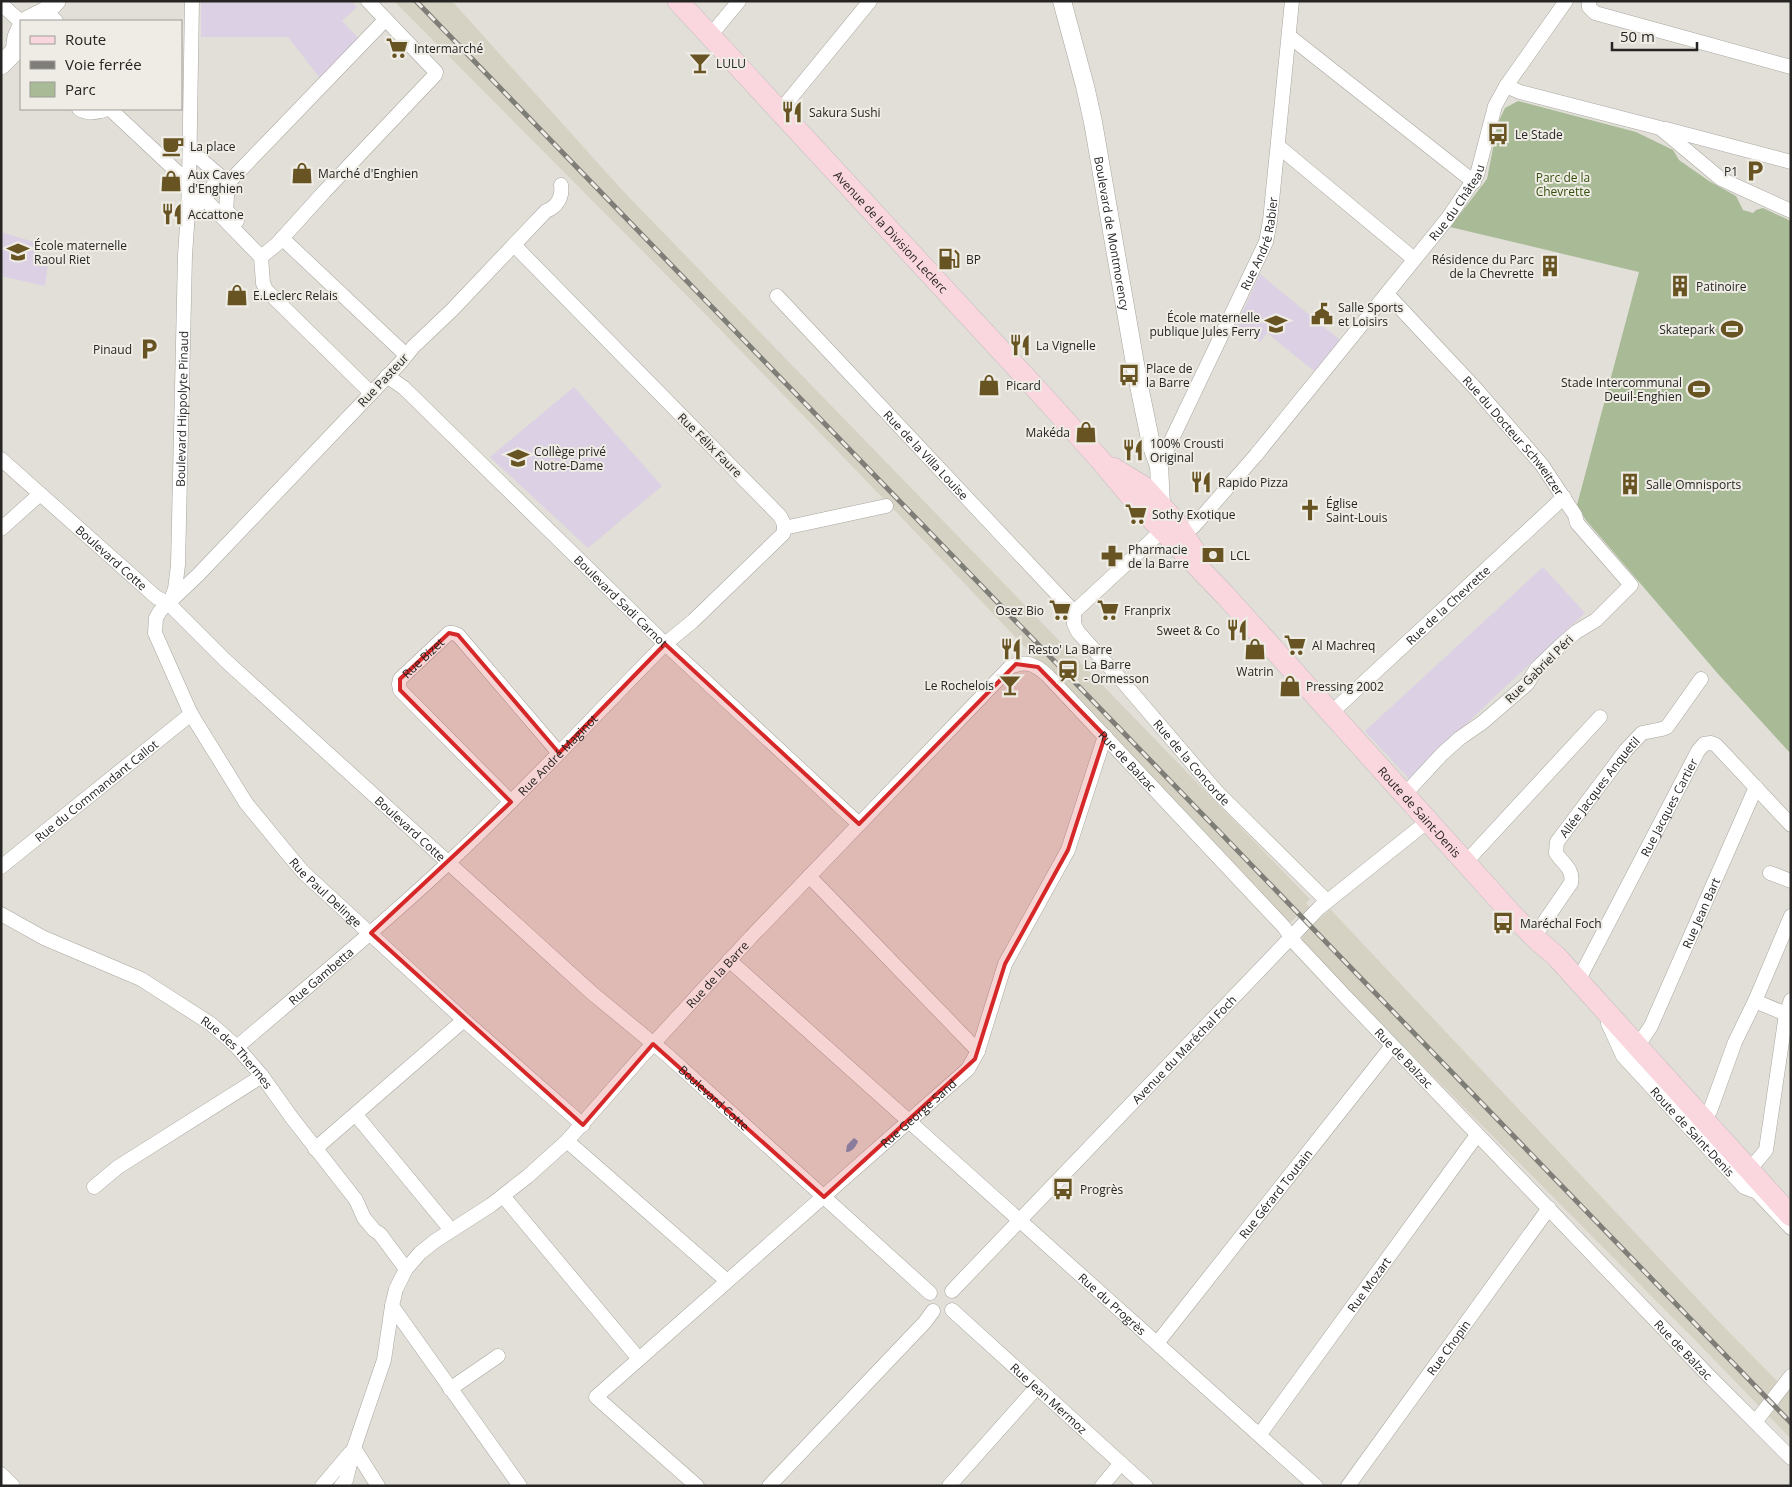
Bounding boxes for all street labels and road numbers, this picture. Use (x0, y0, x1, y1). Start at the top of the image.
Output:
street label: Boulevard de Montmorency (1091, 155, 1134, 313)
street label: Rue du Château (1425, 163, 1488, 244)
street label: Avenue de la Division Leclerc (830, 167, 952, 297)
street label: Rue André Rabier (1236, 196, 1281, 293)
street label: Boulevard Hippolyte Pinaud (171, 331, 192, 487)
street label: Rue Pasteur (354, 349, 412, 410)
street label: Rue du Docteur Schweitzer (1459, 372, 1568, 499)
street label: Rue de la Villa Louise (880, 406, 973, 504)
street label: Rue Félix Faure (674, 409, 746, 481)
street label: Boulevard Cotte (72, 521, 151, 594)
street label: Boulevard Sadi Carnot (571, 551, 672, 651)
street label: Rue de la Chevrette (1402, 561, 1494, 648)
street label: Rue Gabriel Péri (1501, 631, 1577, 707)
street label: Rue Bizet (398, 634, 448, 682)
street label: Rue André Maginot (514, 710, 601, 799)
street label: Rue de la Concorde (1150, 716, 1234, 809)
street label: Rue de Balzac (1095, 727, 1160, 795)
street label: Allée Jacques Anquetil (1555, 732, 1643, 841)
street label: Rue du Commandant Callot (31, 736, 161, 845)
street label: Rue Jacques Cartier (1636, 755, 1701, 859)
street label: Route de Saint-Denis (1374, 763, 1465, 861)
street label: Boulevard Cotte (371, 792, 450, 865)
street label: Rue Paul Delinge (286, 854, 366, 931)
street label: Rue Jean Bart (1678, 875, 1724, 951)
street label: Rue de la Barre (682, 937, 752, 1011)
street label: Rue Gambetta (285, 943, 357, 1008)
street label: Avenue du Maréchal Foch (1128, 991, 1240, 1107)
street label: Rue des Thermes (198, 1011, 277, 1092)
street label: Rue de Balzac (1371, 1024, 1437, 1092)
street label: Boulevard Cotte (675, 1061, 754, 1134)
street label: Rue George Sand (876, 1075, 960, 1151)
street label: Route de Saint-Denis (1647, 1083, 1739, 1180)
street label: Rue Gérard Toutain (1235, 1145, 1316, 1242)
street label: Rue Mozart (1343, 1253, 1394, 1315)
street label: Rue du Progrès (1075, 1269, 1150, 1339)
street label: Rue Chopin (1422, 1316, 1474, 1379)
street label: Rue de Balzac (1651, 1316, 1717, 1384)
street label: Rue Jean Mermoz (1007, 1359, 1091, 1438)

